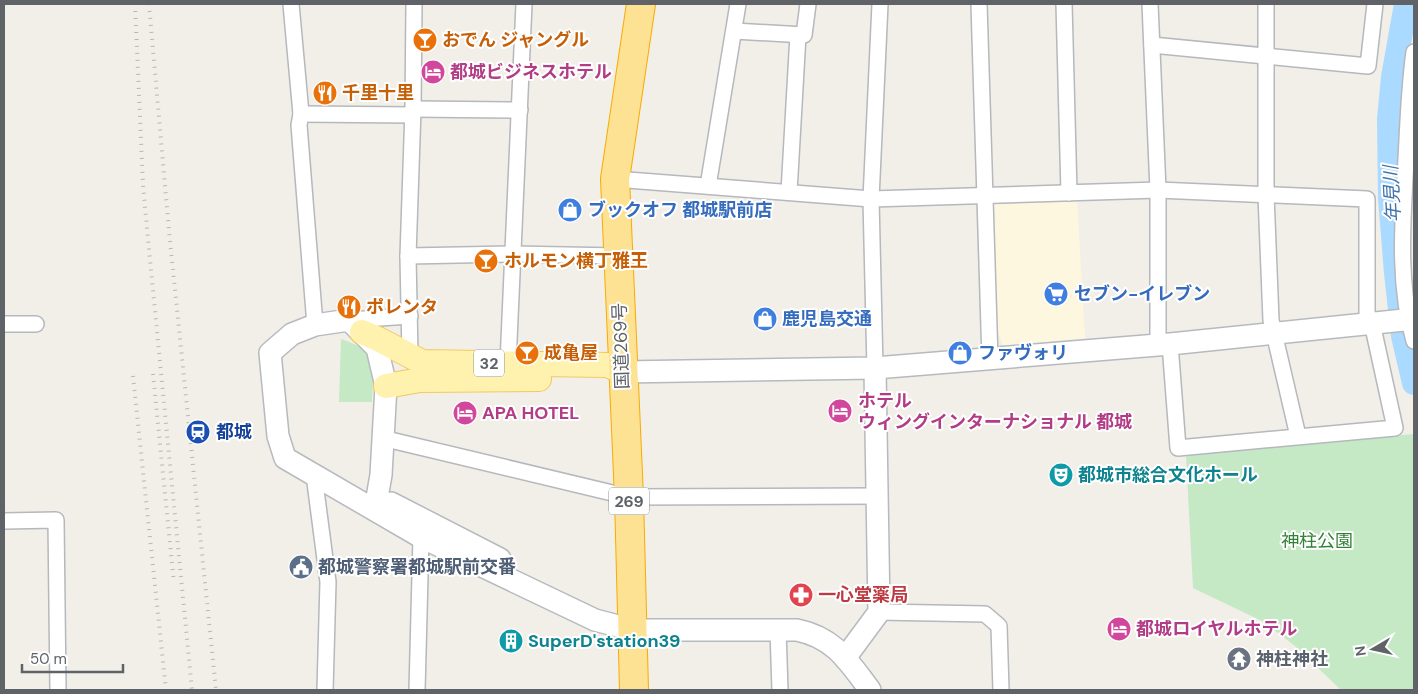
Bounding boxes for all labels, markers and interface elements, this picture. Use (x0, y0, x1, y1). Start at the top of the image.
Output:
bar icon: おでん ジャングル (412, 27, 438, 53)
place label: おでん ジャングル (442, 28, 589, 52)
hotel icon: 都城ビジネスホテル (420, 59, 446, 85)
place label: 都城ビジネスホテル (450, 60, 612, 84)
restaurant icon: 千里十里 (312, 80, 338, 106)
place label: 千里十里 (342, 81, 414, 105)
water label: 年見川 (1378, 163, 1406, 223)
shop icon: ブックオフ 都城駅前店 (557, 197, 583, 223)
place label: ブックオフ 都城駅前店 (588, 198, 772, 222)
bar icon: ホルモン横丁雅王 (473, 248, 499, 274)
place label: ホルモン横丁雅王 (504, 249, 648, 273)
supermarket icon: セブン-イレブン (1043, 281, 1069, 307)
place label: セブン-イレブン (1074, 282, 1210, 306)
restaurant icon: ポレンタ (336, 294, 362, 320)
place label: ポレンタ (366, 295, 438, 319)
street label: 国道269号 (607, 302, 635, 390)
shop icon: 鹿児島交通 (752, 306, 778, 332)
place label: 鹿児島交通 (782, 307, 872, 331)
bar icon: 成亀屋 (514, 340, 540, 366)
shop icon: ファヴォリ (947, 340, 973, 366)
place label: 成亀屋 (544, 341, 598, 365)
place label: ファヴォリ (978, 341, 1068, 365)
road number: 32 (474, 349, 504, 376)
place label: ホテル ウィングインターナショナル 都城 (858, 389, 1132, 434)
hotel icon: ホテル ウィングインターナショナル 都城 (827, 398, 853, 424)
hotel icon: APA HOTEL (452, 400, 478, 426)
place label: APA HOTEL (482, 401, 579, 425)
station icon: 都城 (185, 419, 211, 445)
place label: 都城 (216, 420, 252, 444)
theatre icon: 都城市総合文化ホール (1048, 462, 1074, 488)
place label: 都城市総合文化ホール (1078, 463, 1258, 487)
road number: 269 (609, 488, 649, 514)
park label: 神柱公園 (1281, 529, 1353, 553)
public building icon: 都城警察署都城駅前交番 (288, 554, 314, 580)
place label: 都城警察署都城駅前交番 (318, 555, 516, 579)
pharmacy icon: 一心堂薬局 (788, 582, 814, 608)
place label: 一心堂薬局 (818, 583, 908, 607)
hotel icon: 都城ロイヤルホテル (1106, 616, 1132, 642)
place label: 都城ロイヤルホテル (1136, 617, 1297, 641)
north arrow (1348, 624, 1398, 674)
building icon: SuperD'station39 (498, 628, 524, 654)
place label: SuperD'station39 (528, 629, 680, 653)
scale bar (22, 642, 124, 674)
text: N (1350, 645, 1370, 657)
temple icon: 神柱神社 (1226, 646, 1252, 672)
place label: 神柱神社 (1256, 647, 1328, 671)
text: 50 m (30, 649, 67, 669)

